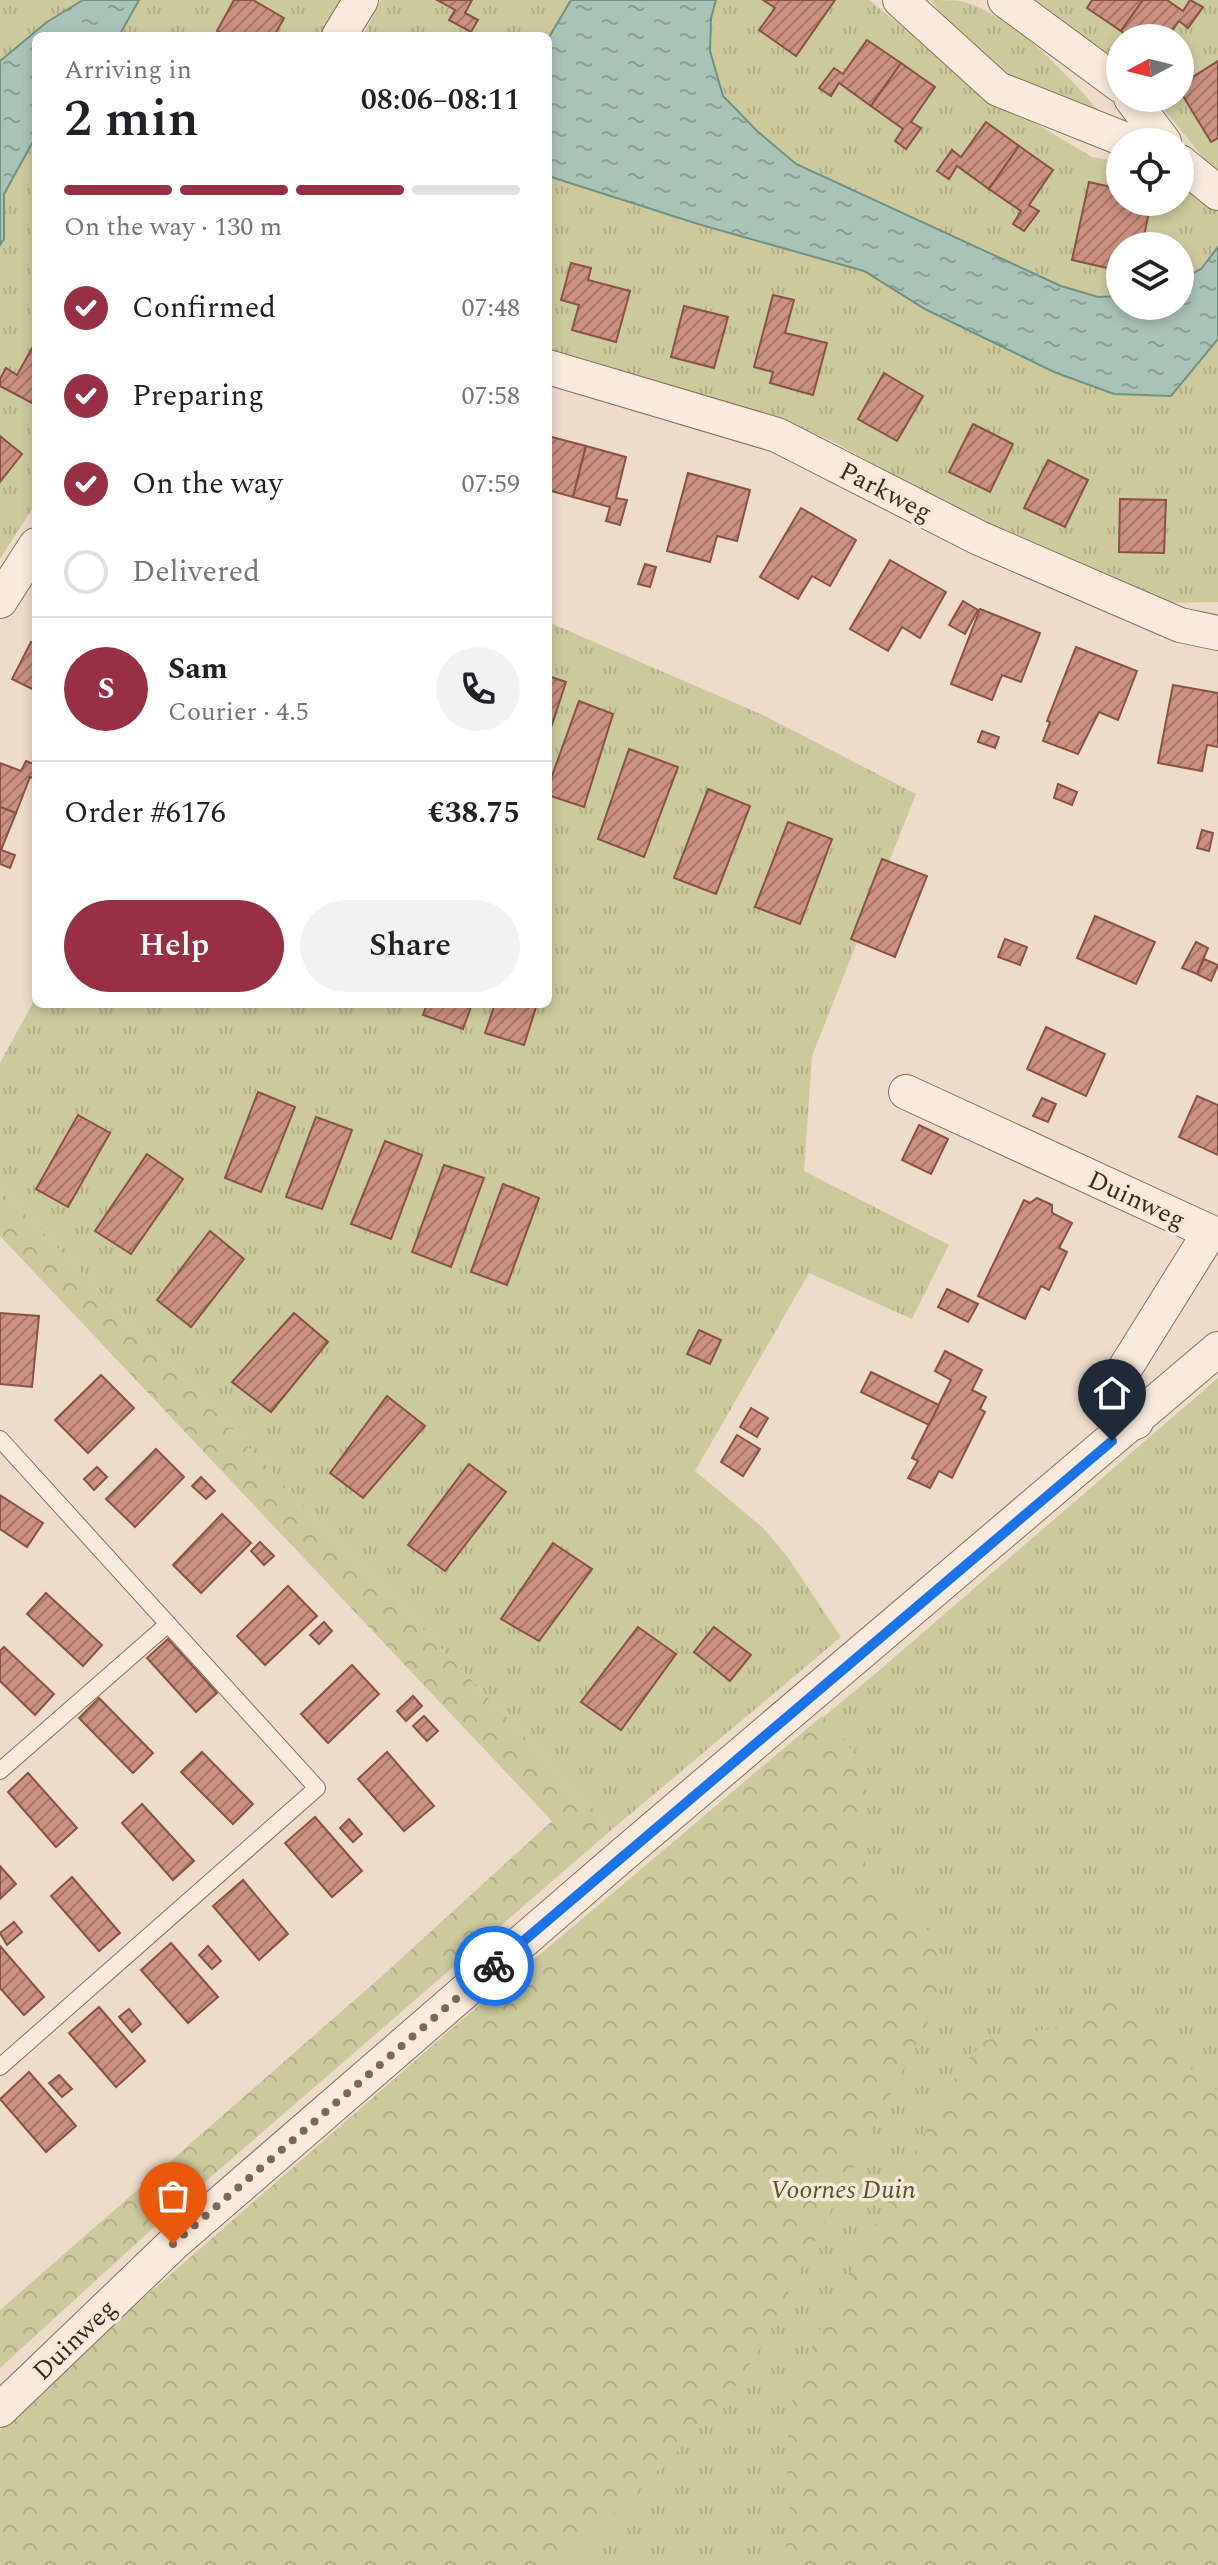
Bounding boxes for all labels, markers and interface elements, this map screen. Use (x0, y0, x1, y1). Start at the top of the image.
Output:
north arrow (1106, 24, 1194, 112)
map controls (1106, 24, 1194, 320)
text: Arriving in (64, 50, 192, 90)
text: 08:06–08:11 (361, 77, 520, 123)
text: 2 min (64, 80, 199, 159)
button: locate (1106, 128, 1194, 216)
text: On the way · 130 m (64, 207, 282, 247)
button: layers (1106, 232, 1194, 320)
text: Confirmed (132, 285, 276, 331)
icon: check (64, 286, 108, 330)
text: 07:48 (461, 288, 520, 328)
text: Preparing (132, 373, 264, 419)
icon: check (64, 374, 108, 418)
text: 07:58 (461, 376, 520, 416)
street label: Parkweg (832, 451, 939, 532)
text: On the way (132, 461, 283, 507)
icon: check (64, 462, 108, 506)
text: 07:59 (461, 464, 520, 504)
text: Delivered (132, 549, 260, 595)
text: Sam (168, 646, 228, 692)
button: phone (436, 647, 520, 731)
text: S (97, 666, 115, 712)
text: Courier · 4.5 (168, 692, 309, 732)
text: Order #6176 (64, 790, 226, 836)
text: €38.75 (428, 790, 520, 836)
button: Help (64, 900, 284, 992)
button: Share (300, 900, 520, 992)
street label: Duinweg (1081, 1160, 1192, 1240)
pin (1078, 1359, 1146, 1441)
icon: home (1090, 1371, 1134, 1415)
courier (454, 1926, 534, 2006)
icon: bike (472, 1944, 516, 1988)
pin (139, 2162, 207, 2244)
park label: Voornes Duin (770, 2170, 916, 2210)
icon: bag (151, 2174, 195, 2218)
street label: Duinweg (23, 2289, 126, 2390)

